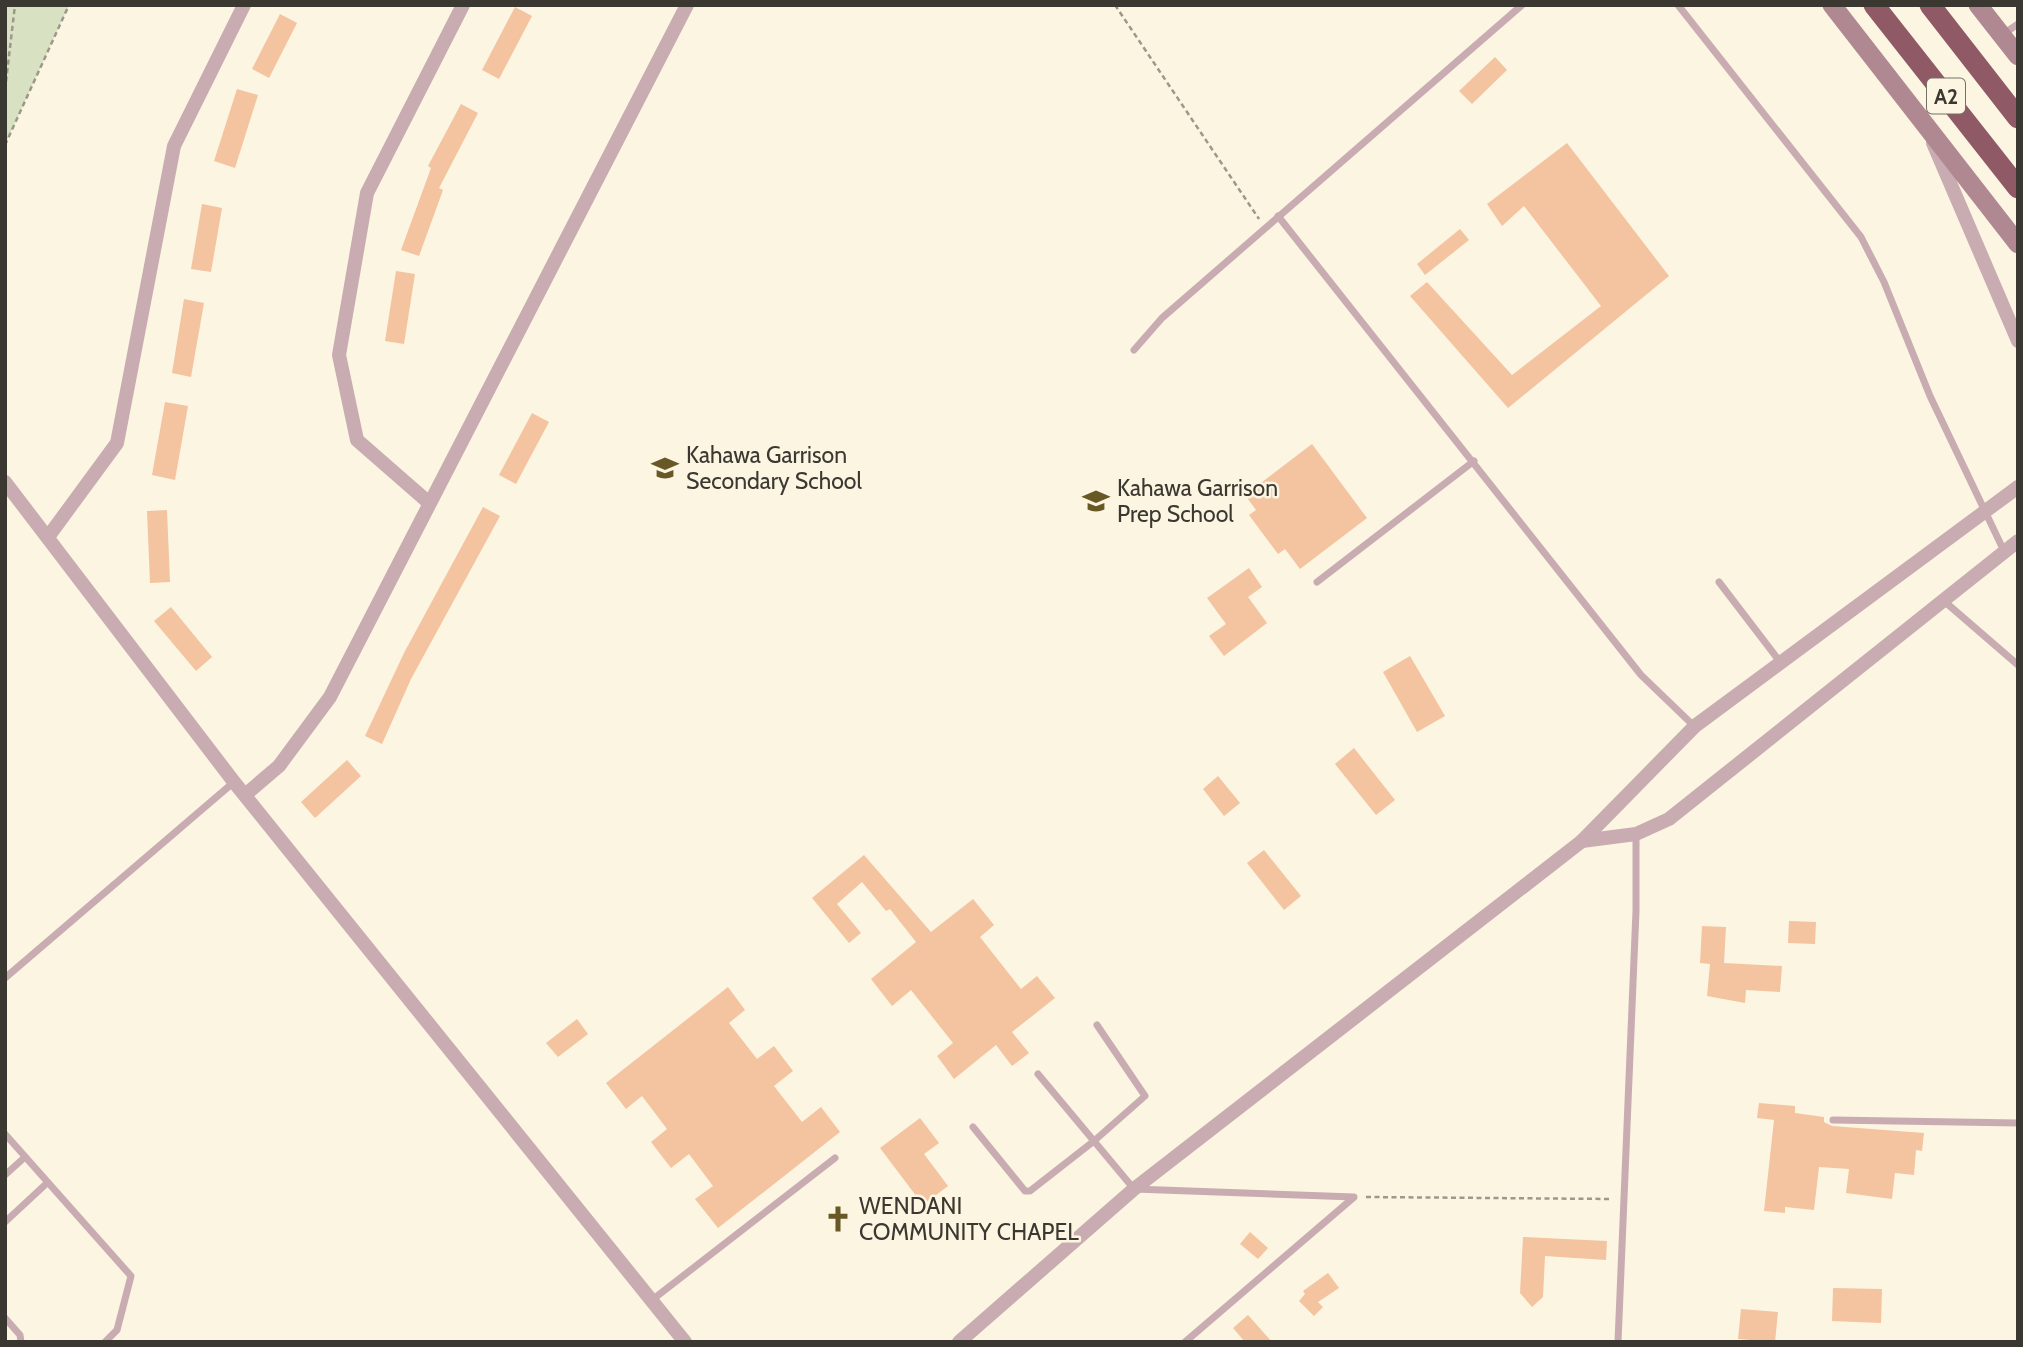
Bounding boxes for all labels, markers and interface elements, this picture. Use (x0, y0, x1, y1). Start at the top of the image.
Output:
road number: A2 (1927, 78, 1965, 114)
place label: Kahawa Garrison Secondary School (686, 441, 862, 495)
school or university icon: Kahawa Garrison Secondary School (650, 453, 680, 483)
place label: Kahawa Garrison Prep School (1117, 474, 1278, 528)
school or university icon: Kahawa Garrison Prep School (1081, 486, 1111, 516)
place label: WENDANI COMMUNITY CHAPEL (859, 1192, 1079, 1246)
church icon: WENDANI COMMUNITY CHAPEL (823, 1204, 853, 1234)

